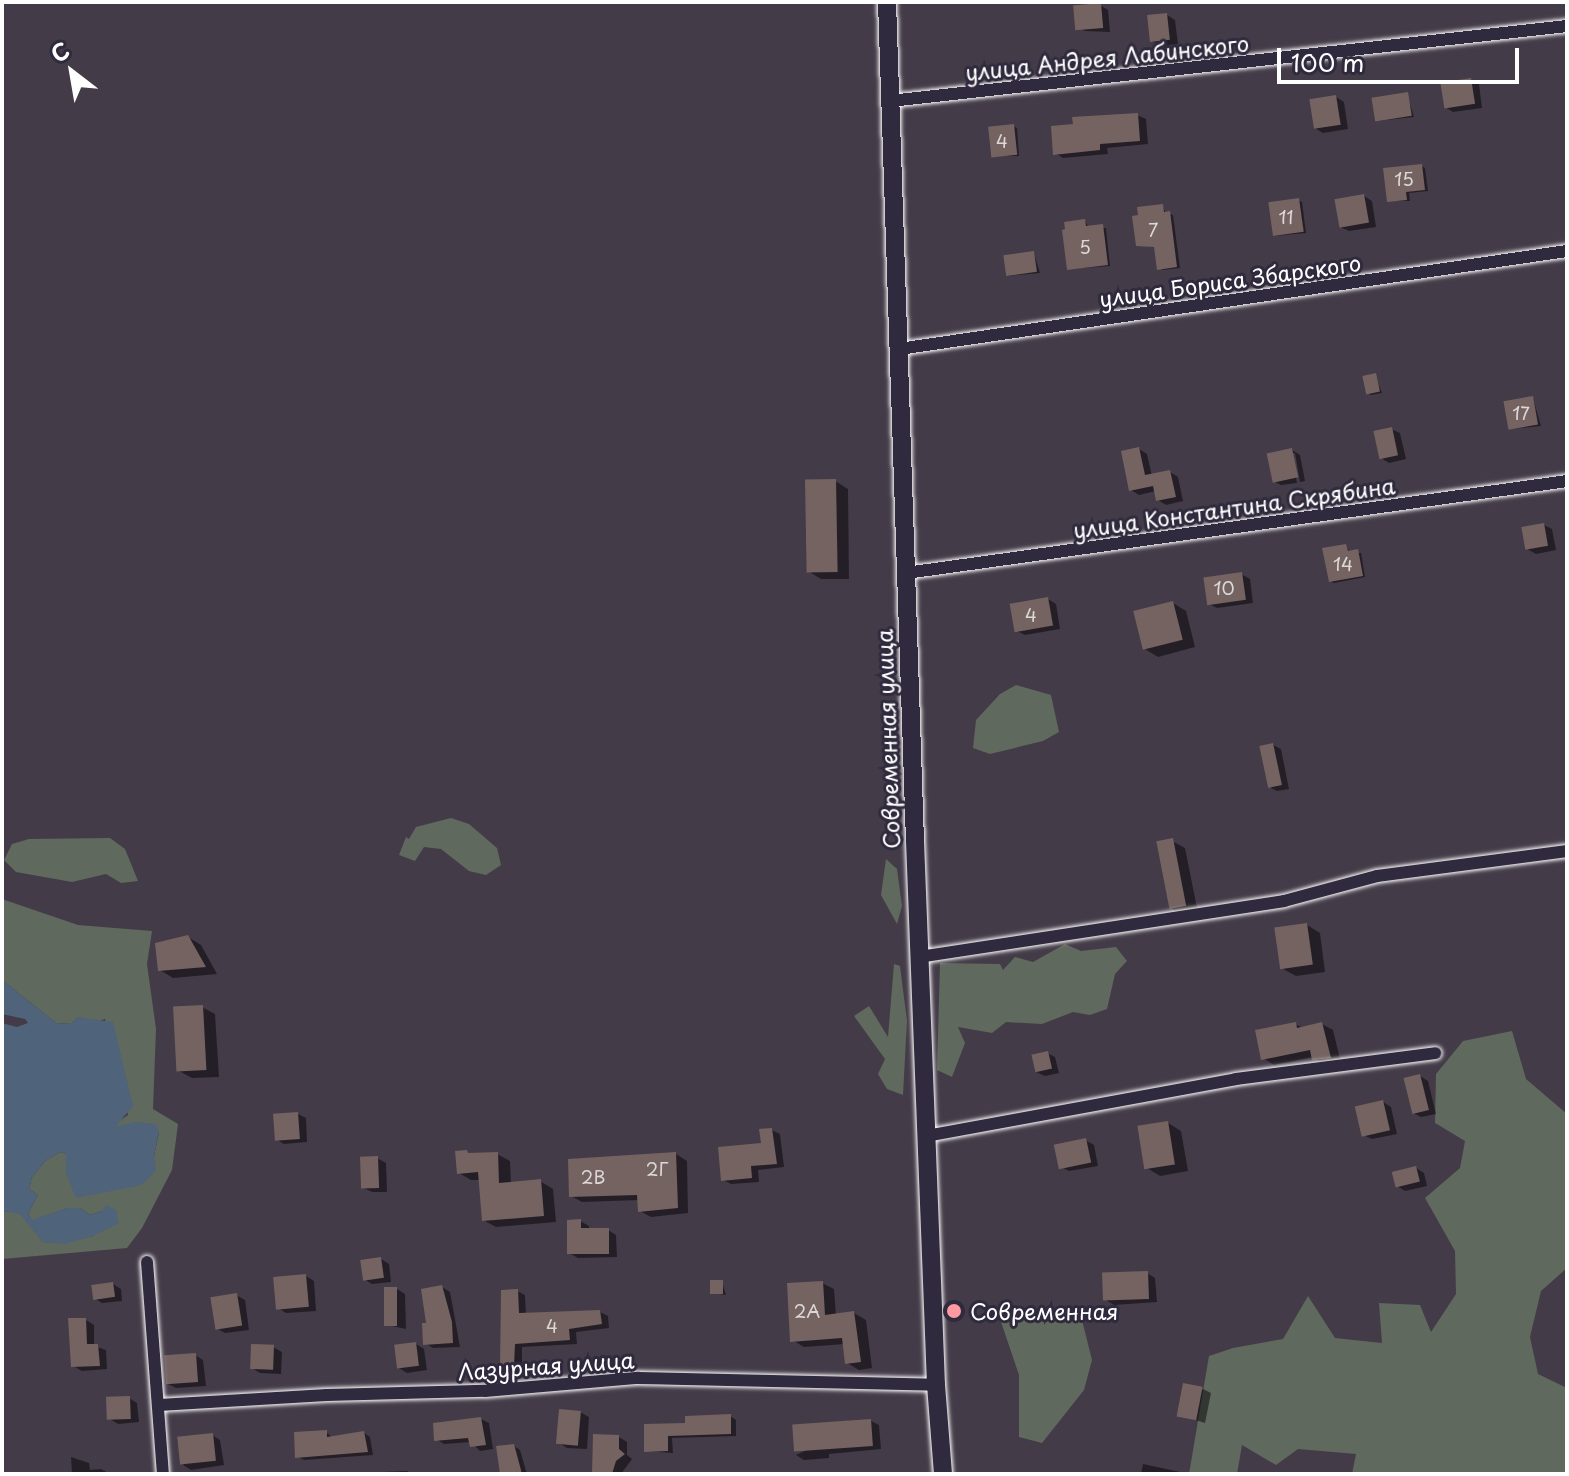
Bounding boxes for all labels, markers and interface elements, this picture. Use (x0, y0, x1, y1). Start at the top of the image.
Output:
street label: улица Андрея Лабинского (964, 29, 1250, 85)
north arrow (32, 32, 112, 112)
scale bar (1281, 32, 1523, 82)
text: С (44, 33, 75, 69)
text: 100 m (1291, 44, 1364, 80)
house number: 4 (996, 130, 1008, 152)
house number: 15 (1394, 168, 1414, 190)
house number: 11 (1278, 206, 1294, 228)
house number: 7 (1148, 219, 1158, 241)
house number: 5 (1079, 236, 1091, 258)
street label: улица Бориса Збарского (1096, 248, 1364, 312)
house number: 17 (1512, 402, 1530, 424)
street label: улица Константина Скрябина (1070, 471, 1398, 543)
house number: 14 (1333, 553, 1353, 575)
house number: 10 (1213, 577, 1235, 599)
house number: 4 (1025, 604, 1037, 626)
street label: Современная улица (870, 628, 904, 850)
house number: 2Г (646, 1158, 668, 1180)
house number: 2В (581, 1166, 605, 1188)
place label: Современная (970, 1298, 1118, 1324)
house number: 2А (794, 1300, 820, 1322)
marker: Современная (945, 1302, 963, 1320)
house number: 4 (546, 1315, 558, 1337)
street label: Лазурная улица (457, 1346, 635, 1384)

